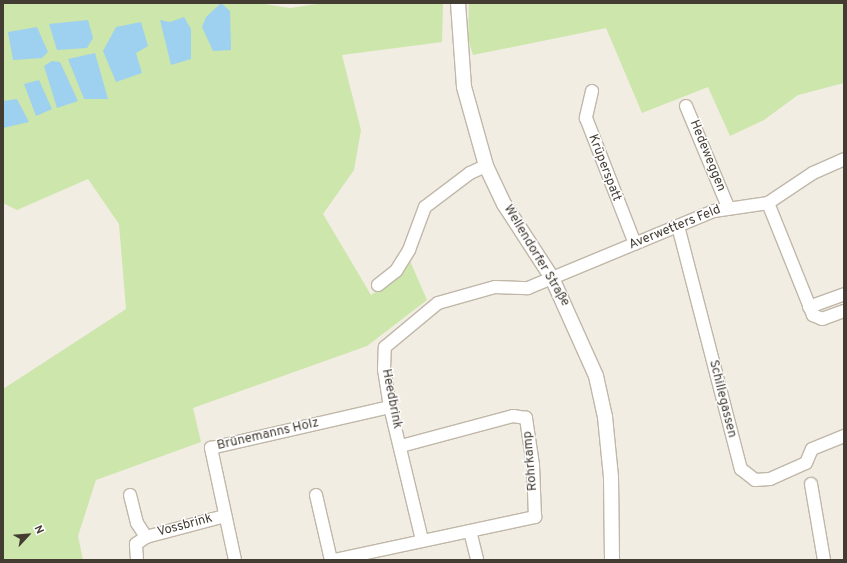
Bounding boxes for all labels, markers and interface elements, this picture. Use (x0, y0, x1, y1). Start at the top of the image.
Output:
street label: Hedeweggen (686, 118, 728, 194)
street label: Krüperspatt (584, 132, 624, 204)
street label: Wellendorfer Straße (499, 202, 573, 310)
street label: Averwetters Feld (627, 202, 723, 254)
street label: Schillegassen (705, 359, 739, 439)
street label: Heedbrink (378, 368, 404, 430)
street label: Brünemanns Holz (216, 416, 320, 454)
street label: Rohrkamp (521, 430, 541, 492)
street label: Vossbrink (156, 511, 214, 541)
north arrow (8, 515, 48, 555)
text: N (31, 523, 47, 536)

